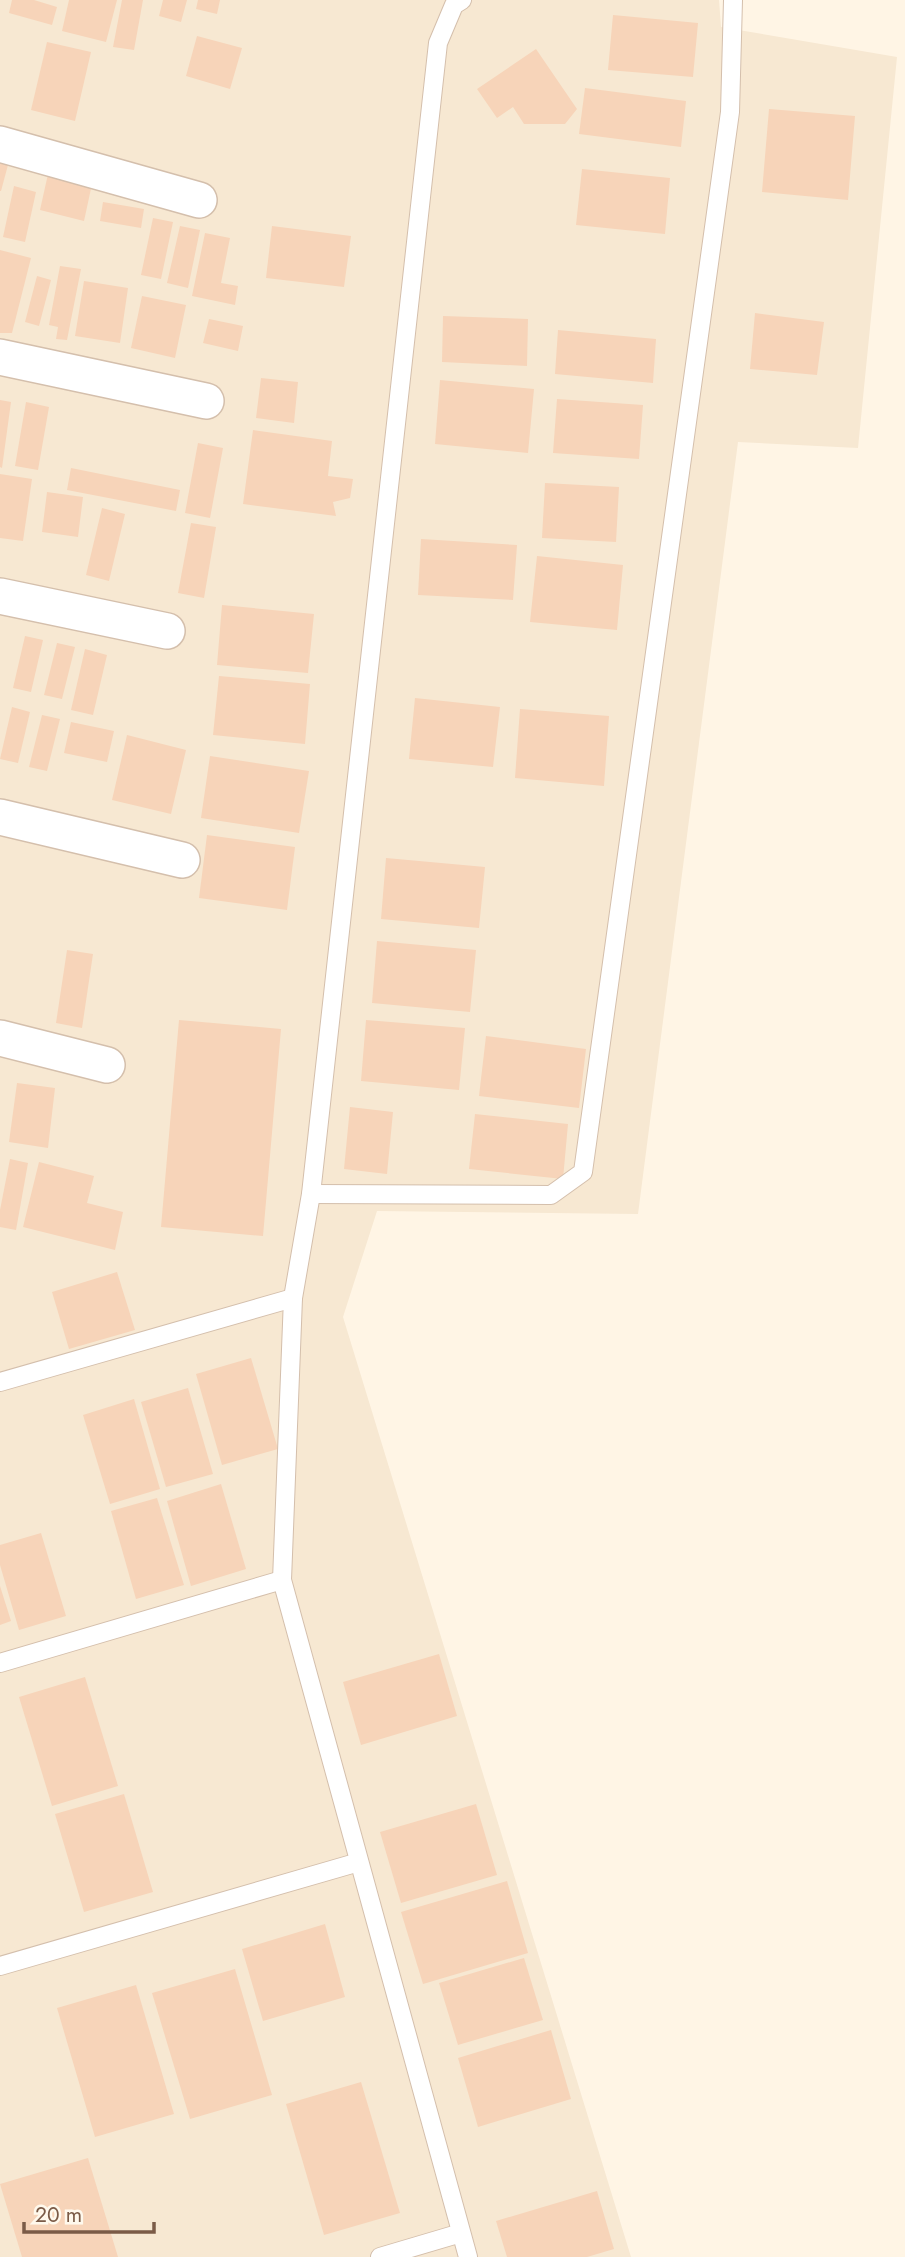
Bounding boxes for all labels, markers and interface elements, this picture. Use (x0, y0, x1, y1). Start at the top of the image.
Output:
scale bar (24, 2190, 154, 2234)
text: 20 m (35, 2200, 82, 2230)

